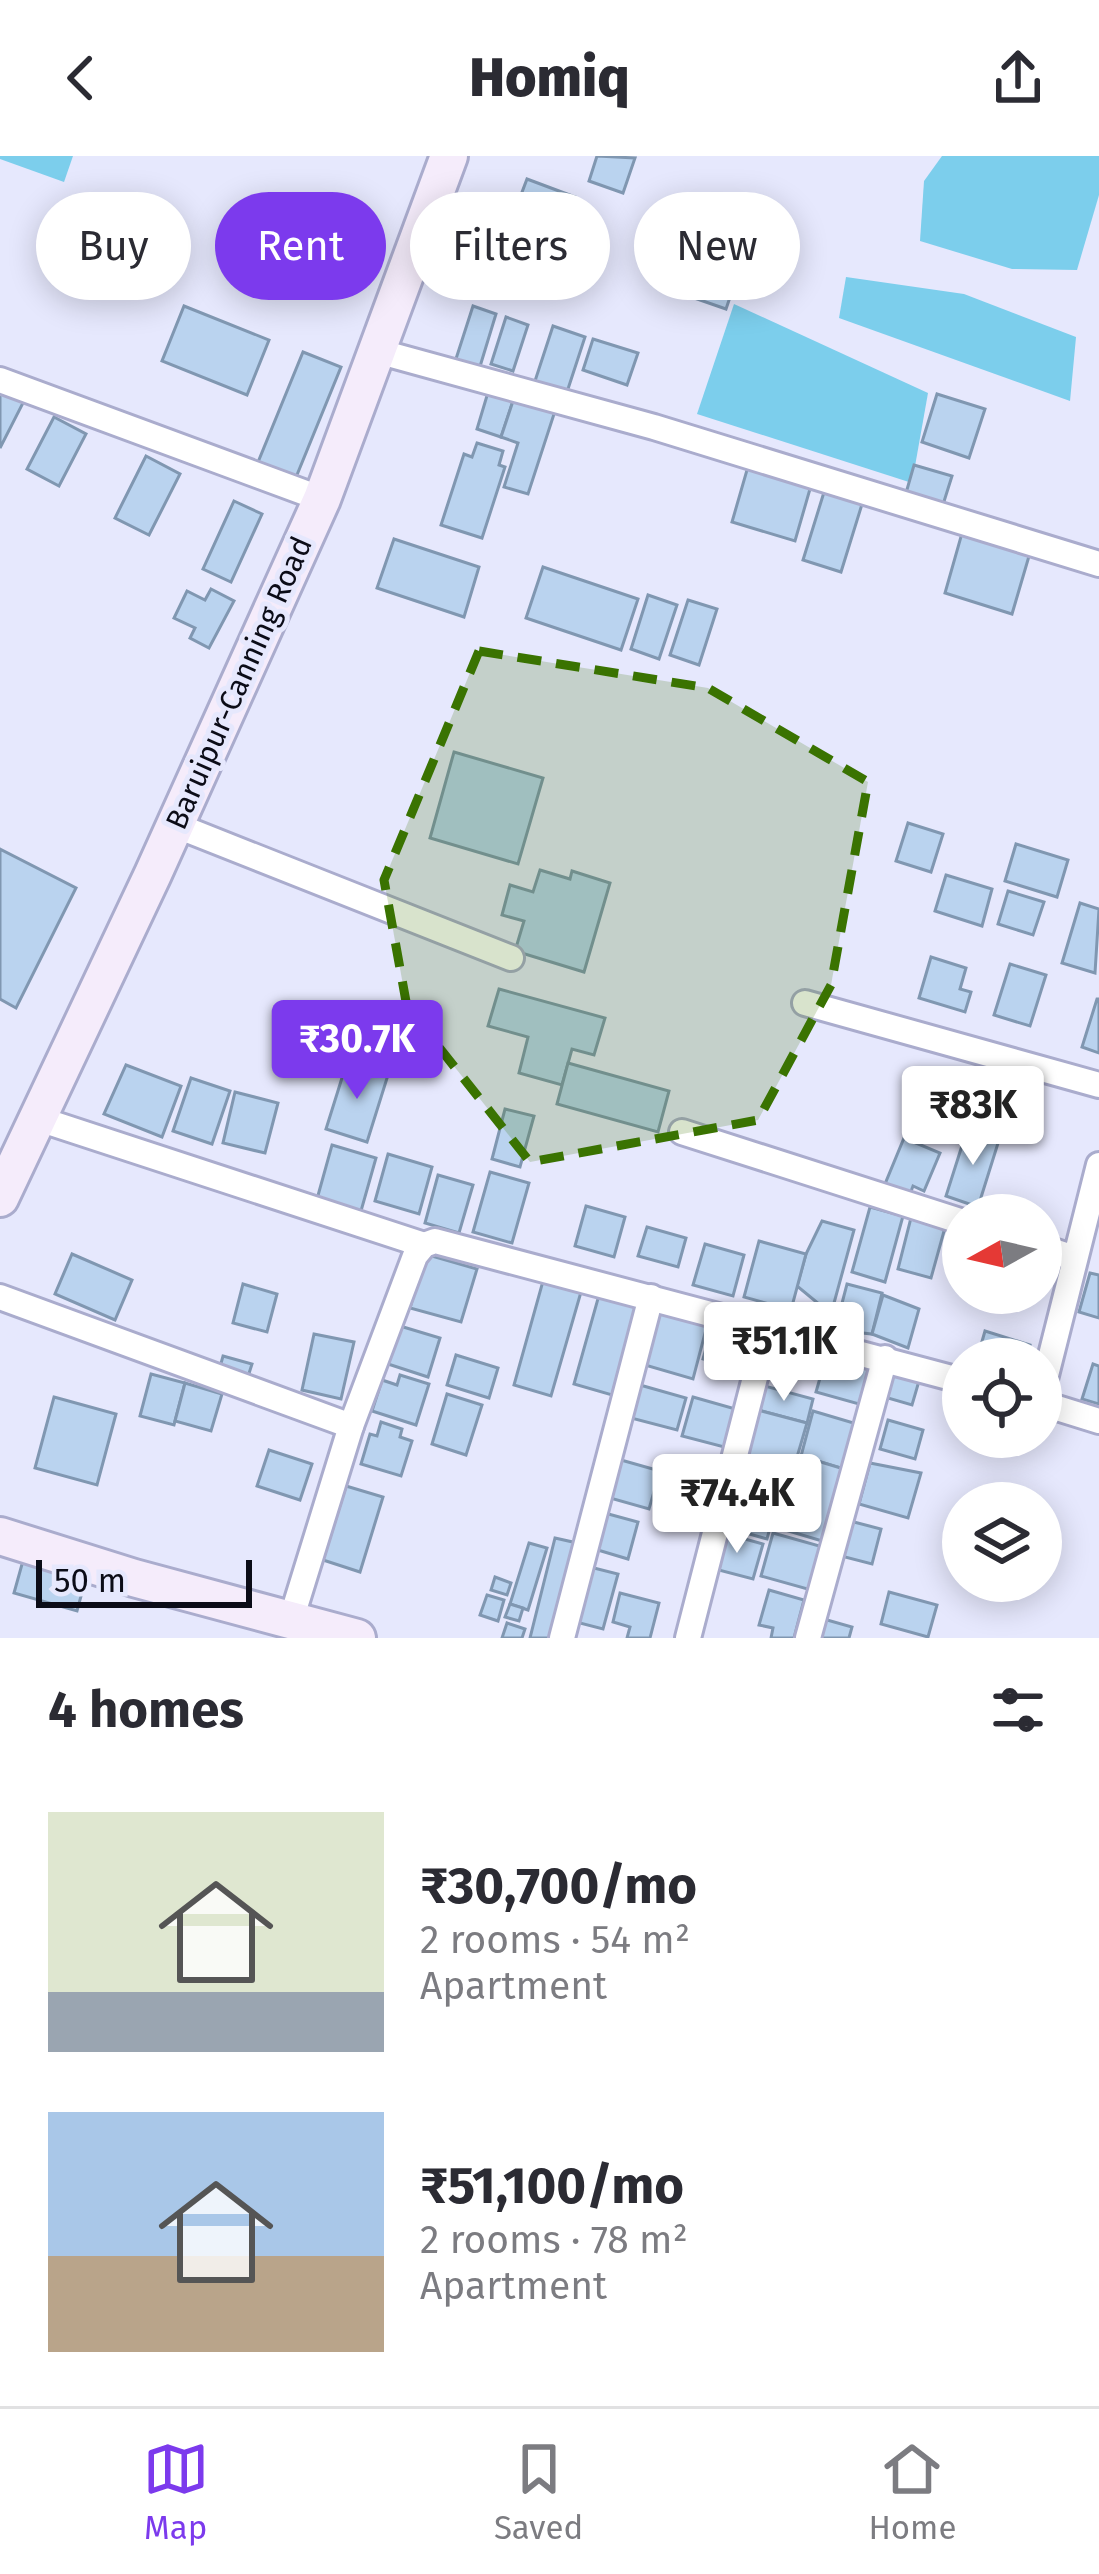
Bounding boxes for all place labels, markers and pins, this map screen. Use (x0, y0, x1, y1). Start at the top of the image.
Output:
pin: ₹30.7K (259, 1000, 455, 1102)
pin: ₹83K (902, 1066, 1044, 1168)
pin: ₹51.1K (686, 1302, 882, 1404)
pin: ₹74.4K (639, 1454, 835, 1556)

